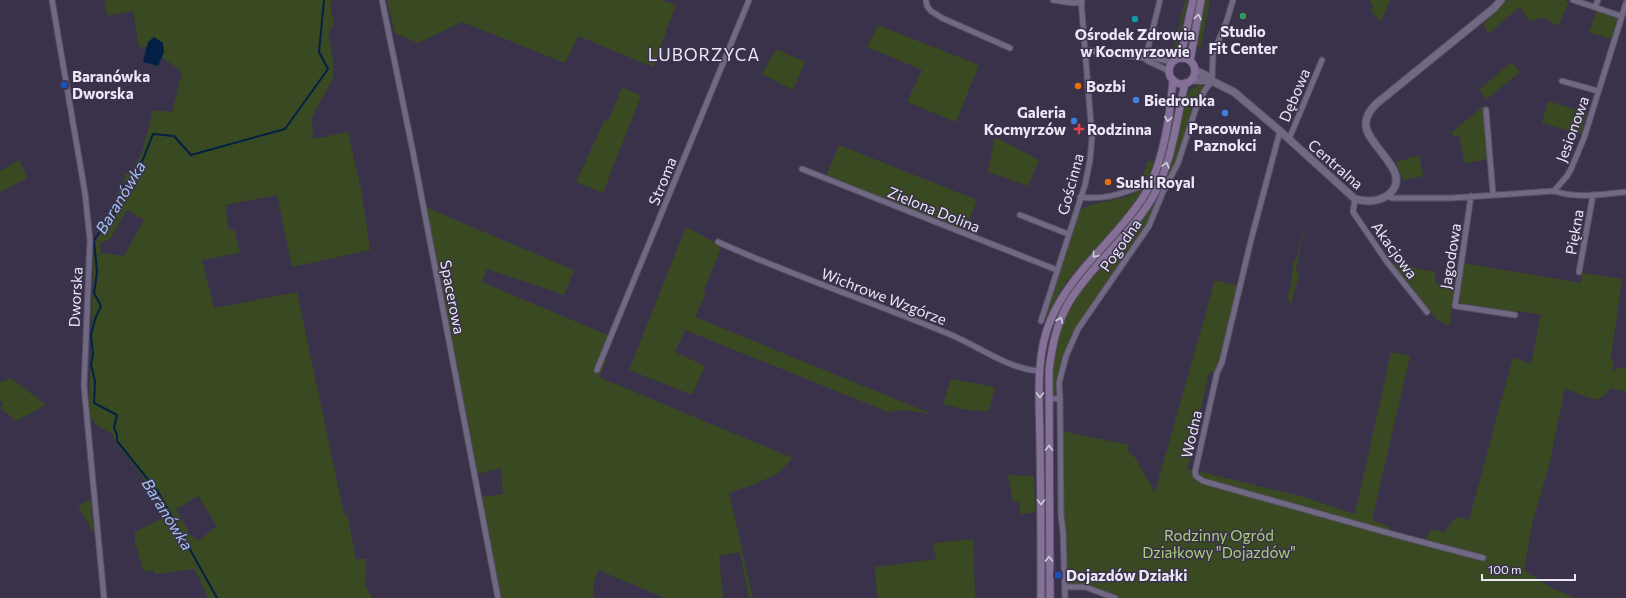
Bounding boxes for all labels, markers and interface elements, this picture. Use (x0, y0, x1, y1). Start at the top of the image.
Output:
marker: Studio Fit Center (1238, 11, 1248, 21)
one-way arrow (1193, 13, 1202, 20)
marker: Ośrodek Zdrowia w Kocmyrzowie (1130, 14, 1140, 24)
place label: Studio Fit Center (1208, 22, 1278, 57)
place label: Ośrodek Zdrowia w Kocmyrzowie (1075, 25, 1195, 60)
district label: LUBORZYCA (648, 44, 760, 65)
street label: Dębowa (1275, 66, 1313, 124)
place label: Baranówka Dworska (72, 67, 150, 102)
place label: Bozbi (1086, 77, 1126, 95)
marker: Baranówka Dworska (59, 80, 69, 90)
marker: Bozbi (1073, 81, 1083, 91)
place label: Biedronka (1144, 91, 1215, 109)
street label: Jesionowa (1552, 94, 1592, 164)
marker: Biedronka (1131, 95, 1141, 105)
place label: Galeria Kocmyrzów (984, 103, 1067, 138)
marker: Pracownia Paznokci (1220, 108, 1230, 118)
marker: Galeria Kocmyrzów (1069, 116, 1079, 126)
one-way arrow (1164, 116, 1173, 122)
place label: Pracownia Paznokci (1189, 119, 1261, 154)
place label: Rodzinna (1087, 120, 1152, 138)
marker: Rodzinna (1074, 124, 1084, 134)
street label: Centralna (1305, 135, 1367, 193)
street label: Gościnna (1053, 151, 1087, 217)
street label: Stroma (644, 154, 680, 208)
water label: Baranówka (91, 157, 149, 237)
one-way arrow (1161, 161, 1170, 168)
place label: Sushi Royal (1116, 173, 1195, 191)
marker: Sushi Royal (1103, 177, 1113, 187)
street label: Zielona Dolina (885, 182, 983, 236)
street label: Piękna (1561, 208, 1587, 256)
street label: Pogodna (1095, 215, 1145, 275)
street label: Akacjowa (1368, 218, 1422, 282)
street label: Jagodowa (1436, 222, 1464, 290)
one-way arrow (1093, 251, 1100, 258)
street label: Spacerowa (437, 258, 469, 336)
street label: Wichrowe Wzgórze (819, 264, 949, 328)
street label: Dworska (64, 266, 86, 328)
one-way arrow (1055, 317, 1063, 324)
one-way arrow (1036, 392, 1044, 398)
street label: Wodna (1177, 408, 1205, 460)
one-way arrow (1045, 445, 1053, 451)
water label: Baranówka (138, 474, 198, 554)
one-way arrow (1037, 499, 1045, 505)
park label: Rodzinny Ogród Działkowy "Dojazdów" (1142, 526, 1296, 561)
one-way arrow (1045, 556, 1053, 562)
scale bar (1482, 556, 1575, 582)
text: 100 m (1488, 562, 1522, 576)
place label: Dojazdów Działki (1066, 566, 1187, 584)
marker: Dojazdów Działki (1053, 570, 1063, 580)

